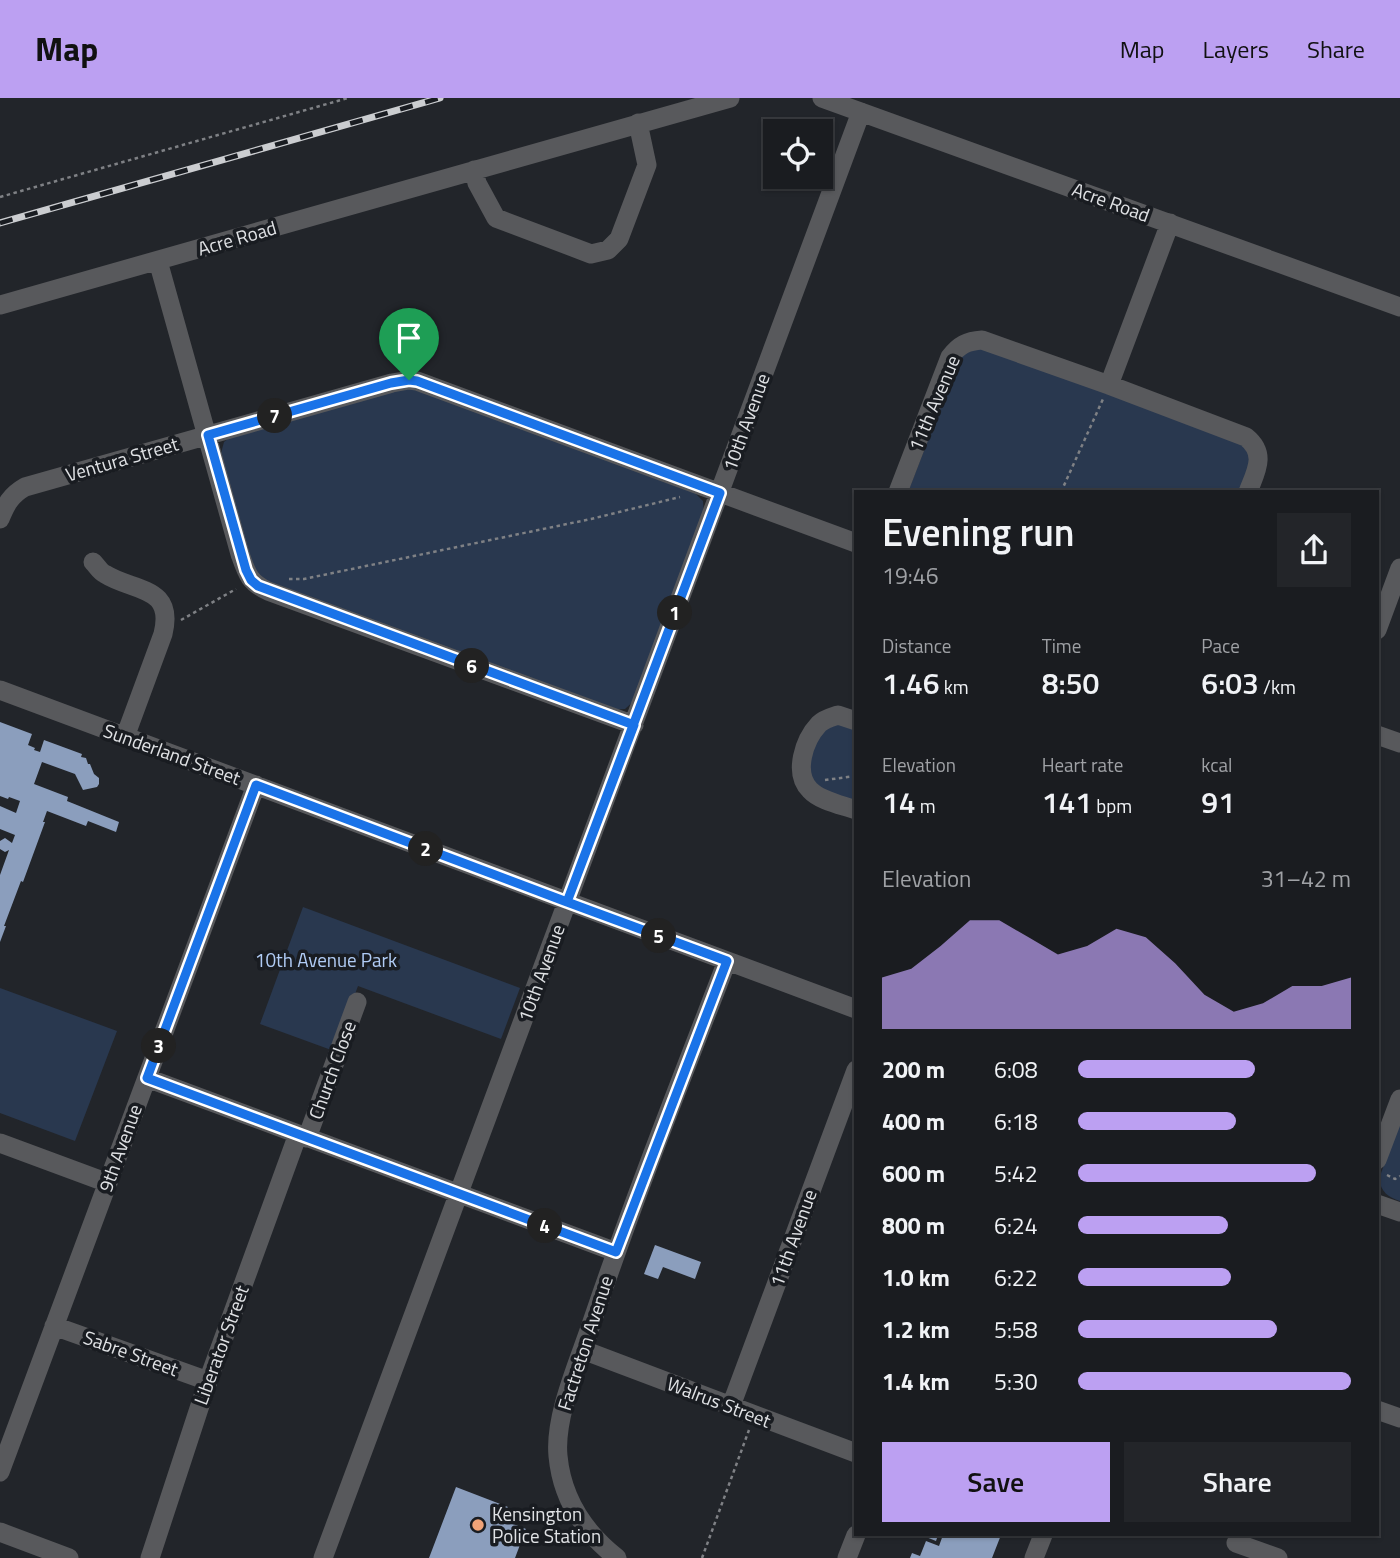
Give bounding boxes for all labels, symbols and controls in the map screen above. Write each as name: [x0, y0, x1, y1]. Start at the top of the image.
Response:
text: Map: [35, 24, 98, 74]
text: Map: [1120, 31, 1165, 67]
text: Layers: [1203, 31, 1269, 67]
text: Share: [1307, 31, 1365, 67]
map controls: [763, 119, 833, 189]
button: locate: [763, 119, 833, 189]
street label: Acre Road: [1068, 174, 1154, 229]
street label: Acre Road: [194, 212, 280, 263]
pin: [379, 308, 439, 380]
icon: arrive: [390, 319, 428, 357]
street label: 11th Avenue: [900, 350, 967, 455]
street label: 10th Avenue: [715, 369, 777, 475]
pin: 7: [258, 398, 292, 434]
text: 7: [269, 401, 280, 430]
street label: Ventura Street: [62, 428, 182, 488]
text: Evening run: [882, 503, 1075, 561]
button: share: [1277, 513, 1351, 587]
text: 19:46: [882, 558, 939, 593]
pin: 1: [658, 596, 692, 630]
text: 1: [669, 598, 680, 627]
text: Distance: [882, 631, 951, 660]
text: Time: [1042, 631, 1081, 660]
text: Pace: [1201, 631, 1240, 660]
pin: 6: [454, 648, 490, 684]
text: 6: [466, 651, 477, 680]
text: 1.46: [882, 660, 940, 706]
text: 8:50: [1042, 660, 1099, 706]
text: 6:03: [1201, 660, 1259, 706]
text: km: [940, 672, 969, 701]
text: /km: [1259, 672, 1296, 701]
street label: Sunderland Street: [99, 715, 245, 792]
text: Elevation: [882, 750, 956, 779]
text: Heart rate: [1042, 750, 1123, 779]
text: kcal: [1201, 750, 1232, 779]
text: 14: [882, 779, 916, 825]
text: 141: [1042, 779, 1092, 825]
text: 91: [1201, 779, 1235, 825]
text: m: [916, 791, 936, 820]
text: bpm: [1092, 791, 1132, 820]
pin: 2: [408, 832, 444, 866]
text: 2: [420, 834, 431, 863]
text: Elevation: [882, 861, 971, 896]
text: 31–42 m: [1261, 861, 1351, 896]
pin: 5: [642, 918, 676, 954]
street label: 10th Avenue: [510, 920, 572, 1026]
text: 5: [653, 921, 664, 950]
park label: 10th Avenue Park: [255, 945, 397, 974]
street label: Church Close: [300, 1017, 363, 1123]
pin: 3: [142, 1028, 176, 1063]
text: 3: [153, 1031, 164, 1060]
text: 200 m: [882, 1052, 945, 1087]
text: 6:08: [994, 1052, 1038, 1087]
street label: 9th Avenue: [90, 1100, 149, 1196]
text: 400 m: [882, 1104, 945, 1139]
text: 6:18: [994, 1104, 1038, 1139]
text: 600 m: [882, 1156, 945, 1191]
text: 5:42: [994, 1156, 1038, 1191]
street label: 11th Avenue: [762, 1185, 824, 1291]
pin: 4: [528, 1208, 562, 1244]
text: 800 m: [882, 1208, 945, 1243]
text: 6:24: [994, 1208, 1038, 1243]
text: 4: [539, 1211, 550, 1240]
text: 1.0 km: [882, 1260, 950, 1295]
text: 6:22: [994, 1260, 1038, 1295]
street label: Factreton Avenue: [549, 1272, 620, 1414]
street label: Liberator Street: [185, 1281, 256, 1409]
text: 1.2 km: [882, 1312, 950, 1347]
text: 5:58: [994, 1312, 1038, 1347]
street label: Sabre Street: [80, 1322, 183, 1383]
text: 1.4 km: [882, 1364, 950, 1399]
text: 5:30: [994, 1364, 1038, 1399]
street label: Walrus Street: [663, 1368, 776, 1435]
button: Save: [882, 1442, 1110, 1522]
button: Share: [1124, 1442, 1351, 1522]
place label: Kensington Police Station: [492, 1499, 601, 1550]
marker: Kensington Police Station: [470, 1517, 486, 1533]

